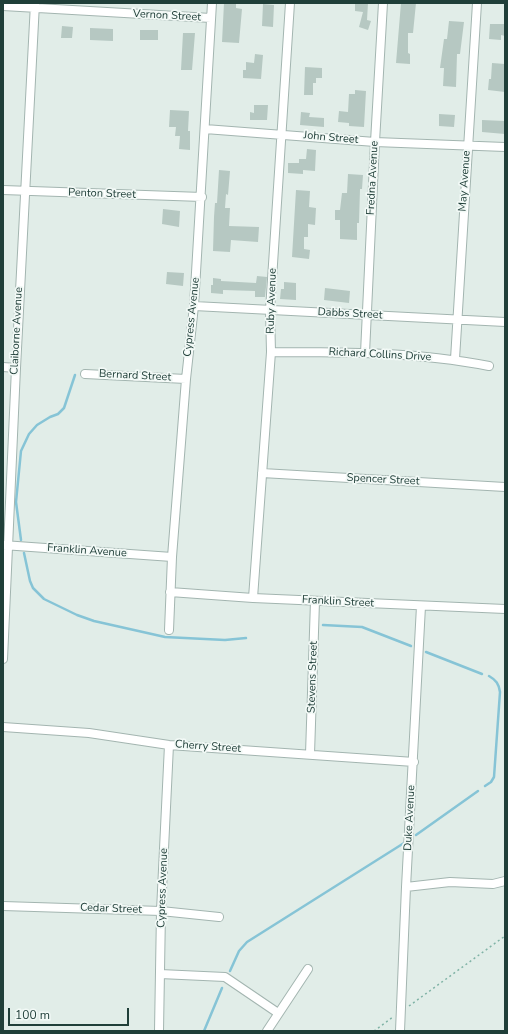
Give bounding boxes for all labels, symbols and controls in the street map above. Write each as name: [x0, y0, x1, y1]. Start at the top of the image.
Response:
street label: Vernon Street: [133, 8, 201, 24]
street label: John Street: [303, 129, 359, 147]
street label: Fredna Avenue: [364, 141, 382, 215]
street label: May Avenue: [456, 150, 474, 212]
street label: Penton Street: [68, 186, 136, 202]
street label: Ruby Avenue: [264, 268, 280, 334]
street label: Cypress Avenue: [181, 277, 203, 357]
street label: Claiborne Avenue: [8, 287, 26, 375]
street label: Dabbs Street: [317, 306, 383, 322]
street label: Richard Collins Drive: [328, 346, 432, 364]
street label: Bernard Street: [98, 368, 172, 384]
street label: Spencer Street: [346, 472, 420, 488]
street label: Franklin Avenue: [47, 542, 127, 560]
street label: Franklin Street: [302, 594, 374, 610]
street label: Stevens Street: [305, 641, 321, 713]
street label: Cherry Street: [175, 738, 241, 756]
street label: Duke Avenue: [402, 785, 418, 851]
street label: Cypress Avenue: [155, 848, 171, 928]
street label: Cedar Street: [80, 901, 142, 917]
scale bar: [10, 1000, 131, 1026]
text: 100 m: [15, 1007, 50, 1023]

